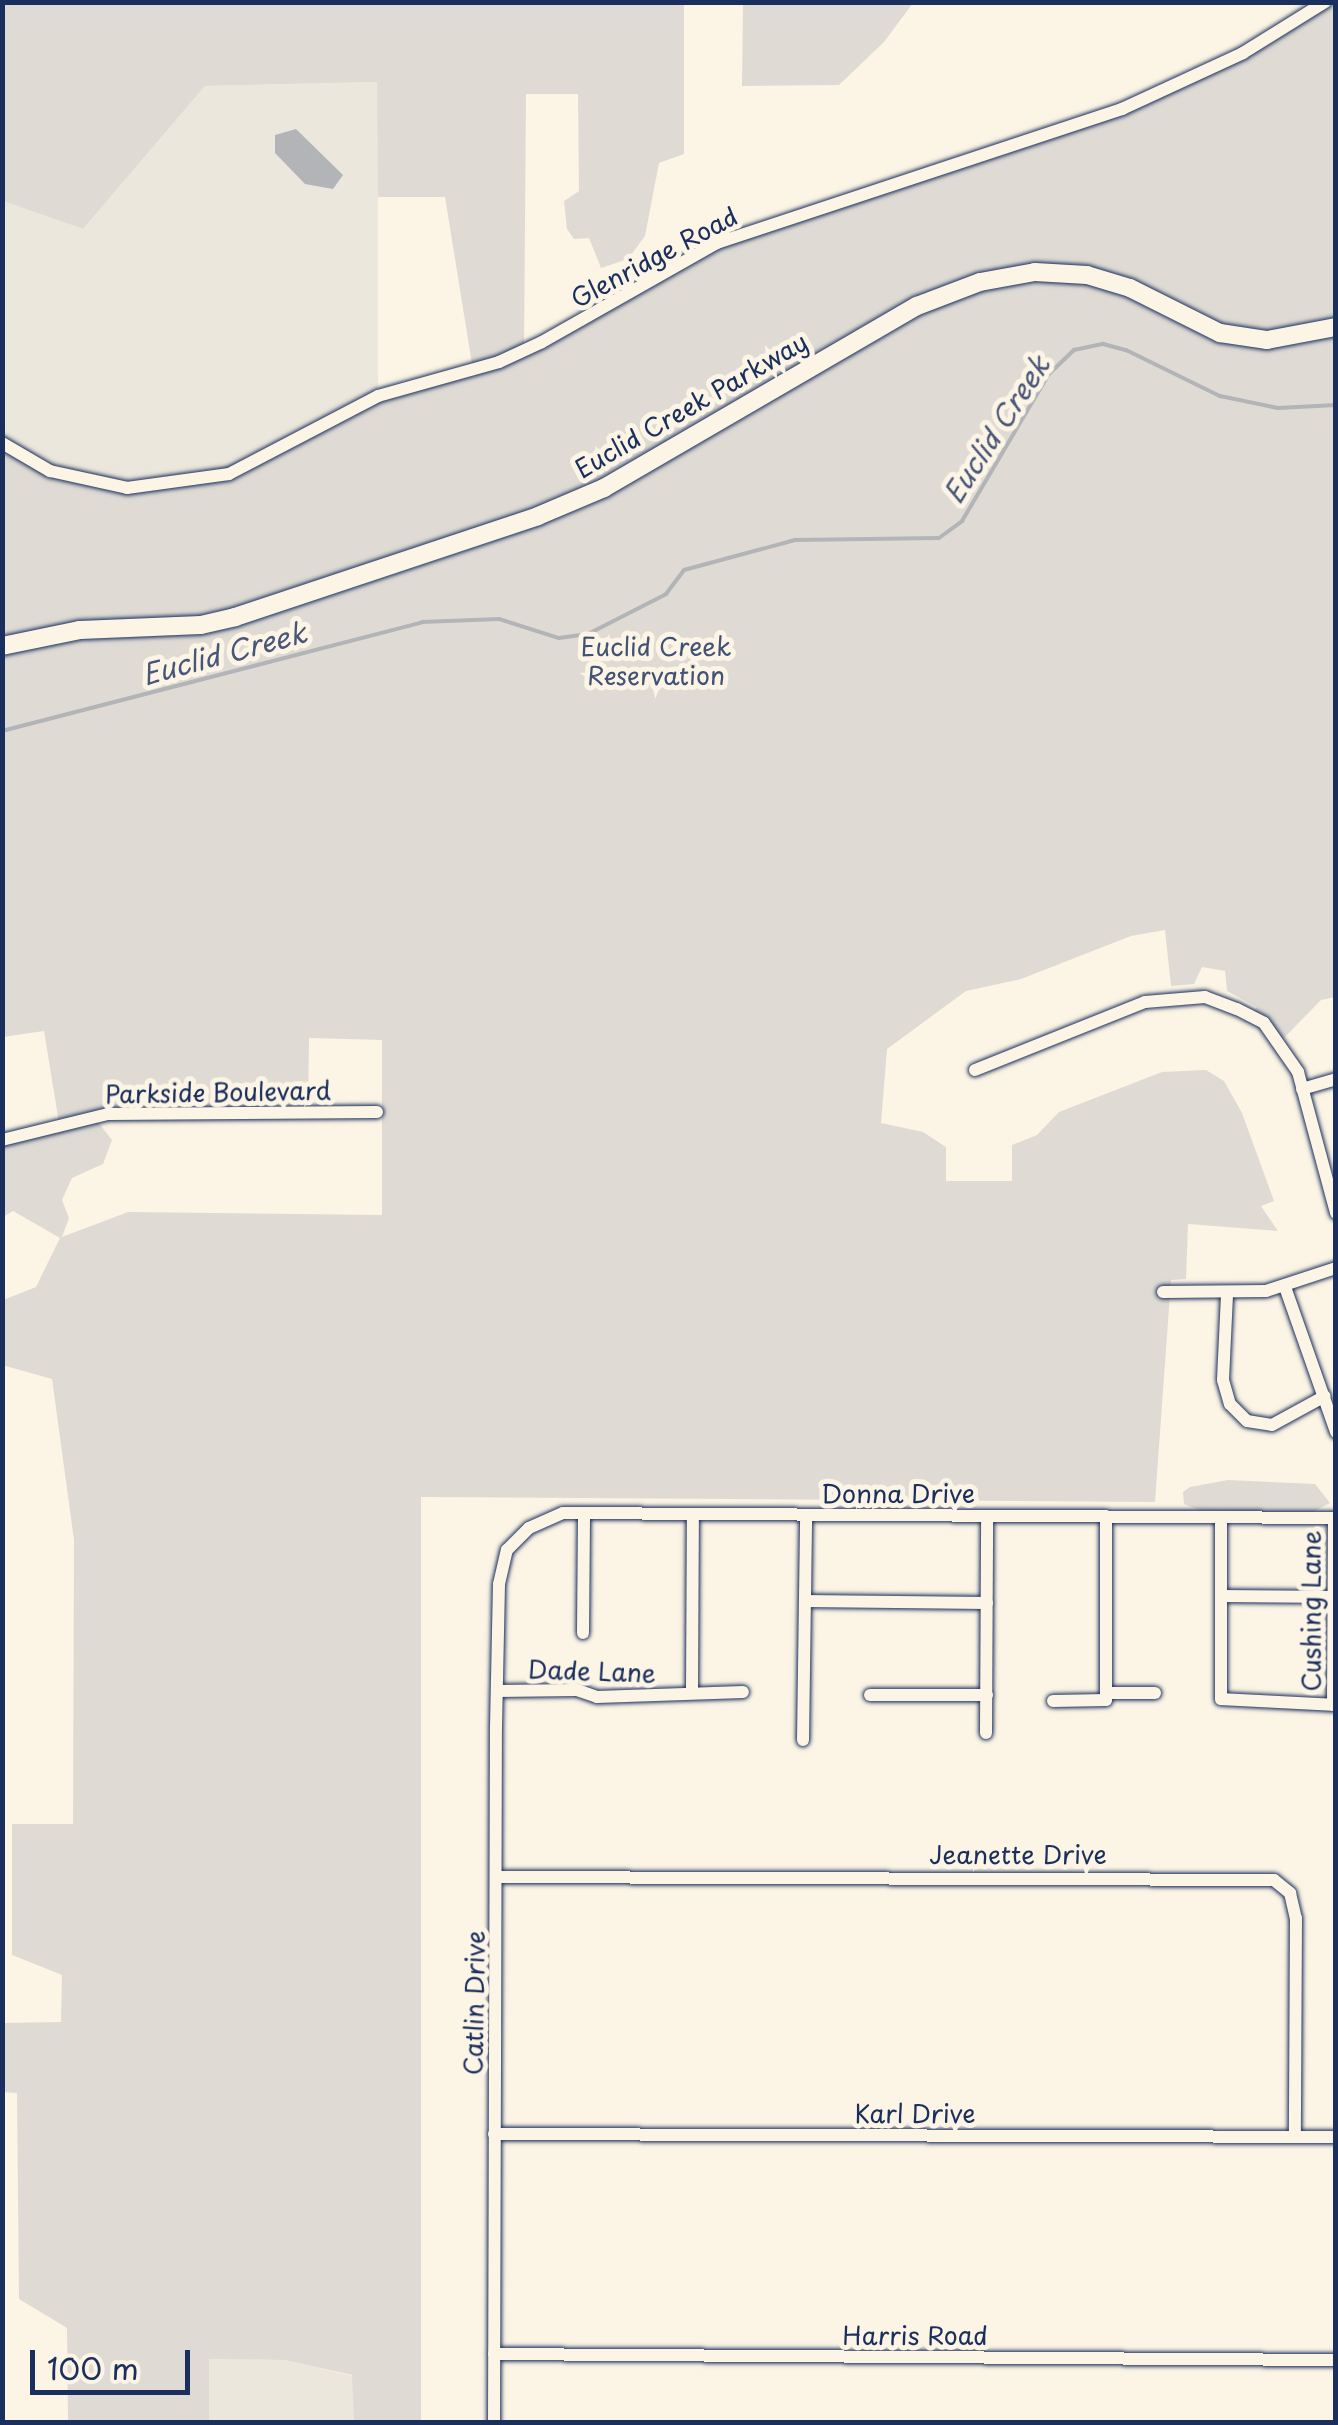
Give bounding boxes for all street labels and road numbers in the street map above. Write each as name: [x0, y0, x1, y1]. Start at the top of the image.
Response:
street label: Glenridge Road: [566, 201, 742, 313]
street label: Euclid Creek Parkway: [568, 325, 814, 485]
street label: Parkside Boulevard: [104, 1075, 332, 1109]
street label: Donna Drive: [822, 1478, 974, 1508]
street label: Cushing Lane: [1296, 1531, 1326, 1691]
street label: Dade Lane: [527, 1654, 657, 1688]
street label: Jeanette Drive: [929, 1839, 1107, 1869]
street label: Catlin Drive: [458, 1930, 490, 2076]
street label: Karl Drive: [854, 2098, 976, 2128]
street label: Harris Road: [842, 2320, 988, 2350]

